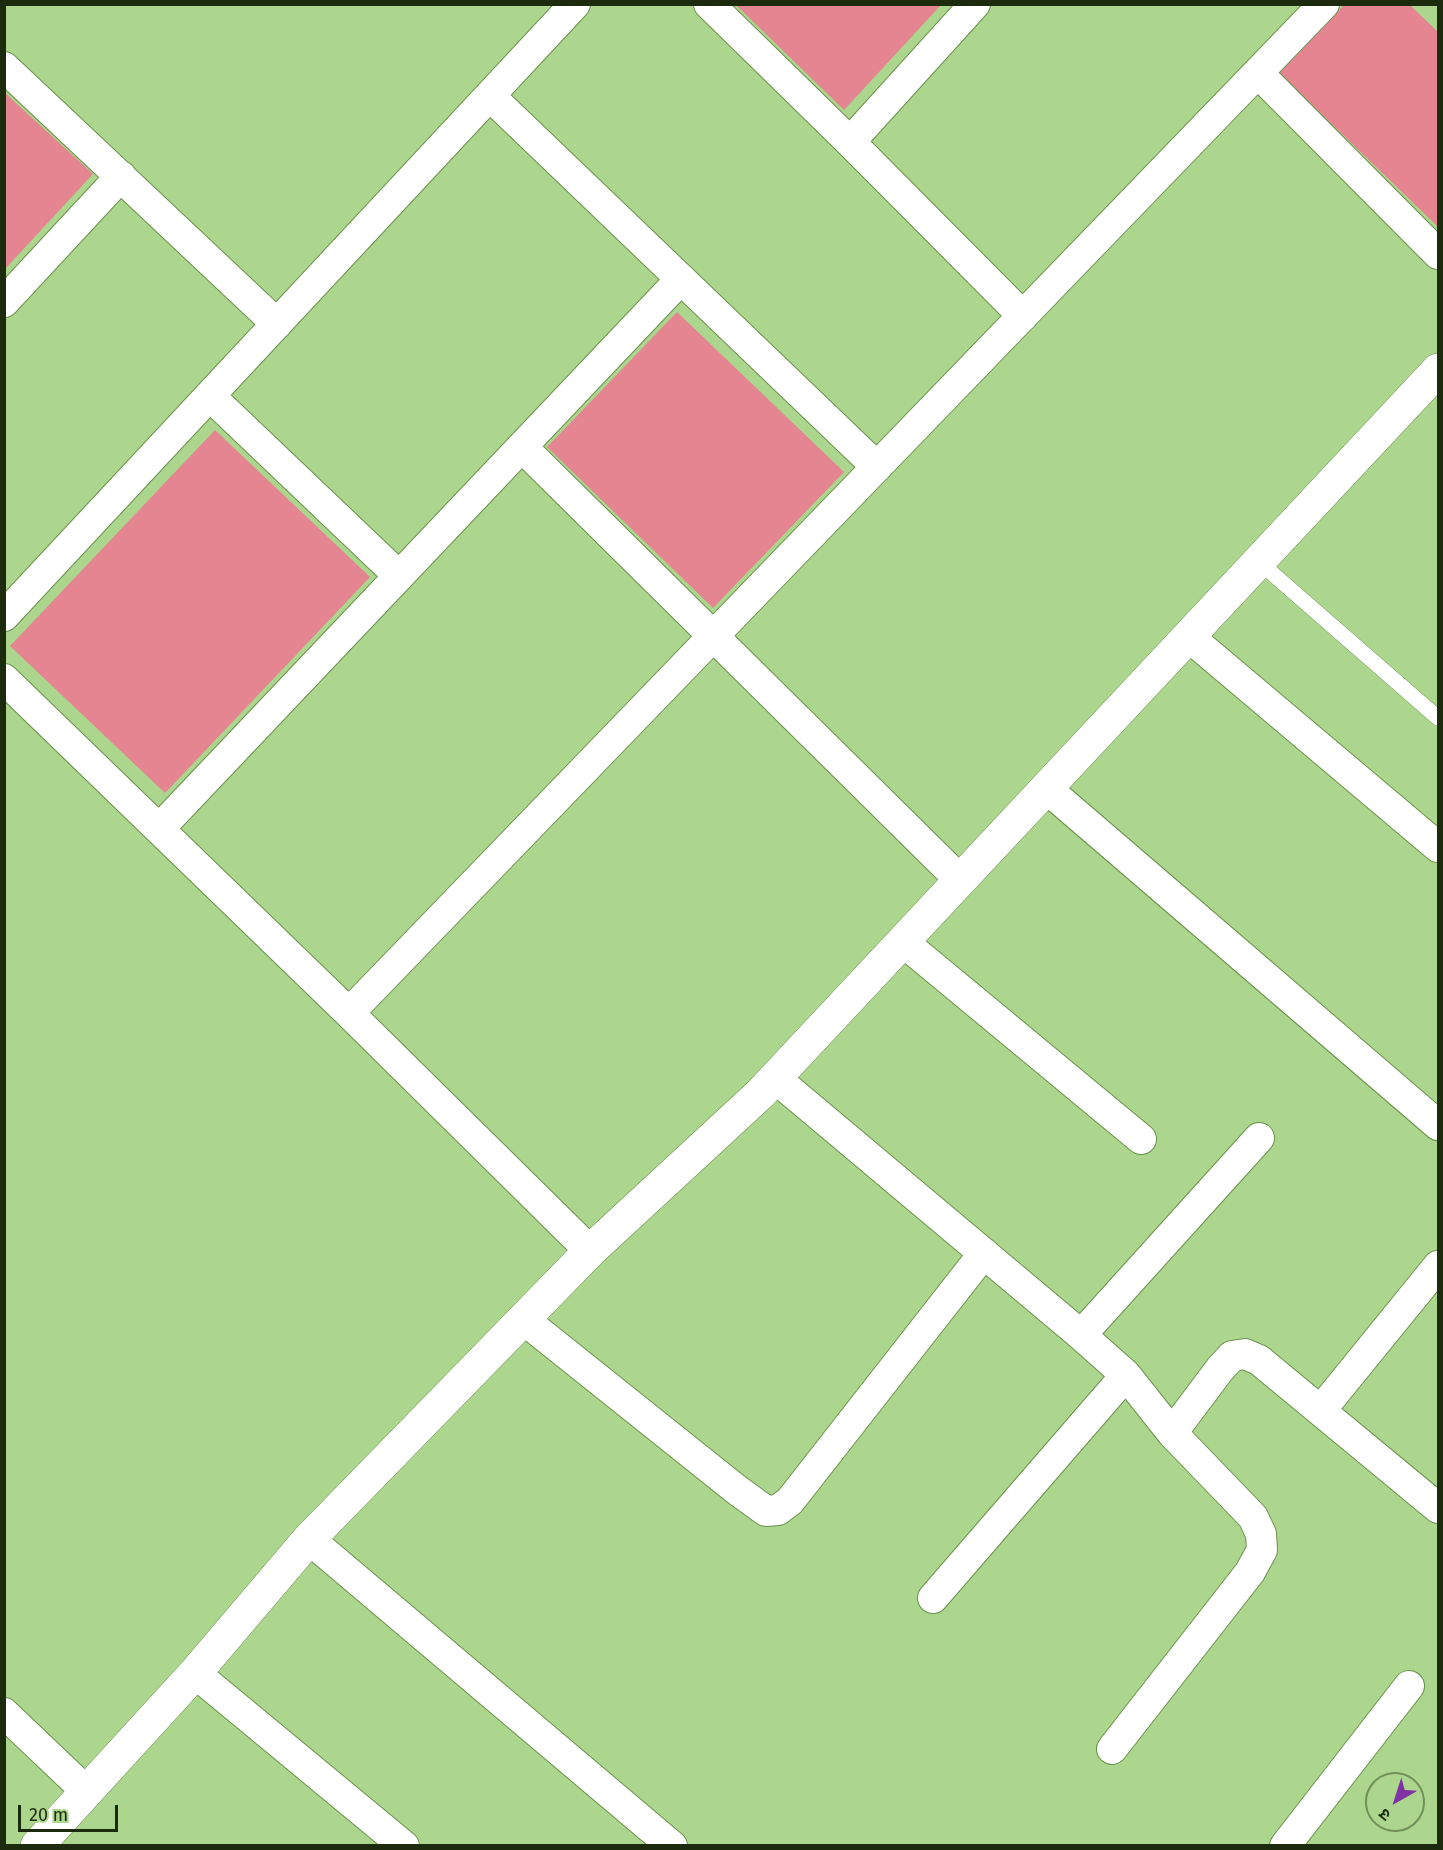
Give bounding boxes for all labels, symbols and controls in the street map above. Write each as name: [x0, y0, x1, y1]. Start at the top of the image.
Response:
north arrow: [1365, 1772, 1425, 1832]
scale bar: [21, 1793, 122, 1831]
text: 20 m: [29, 1804, 68, 1826]
text: उ: [1375, 1804, 1394, 1825]

